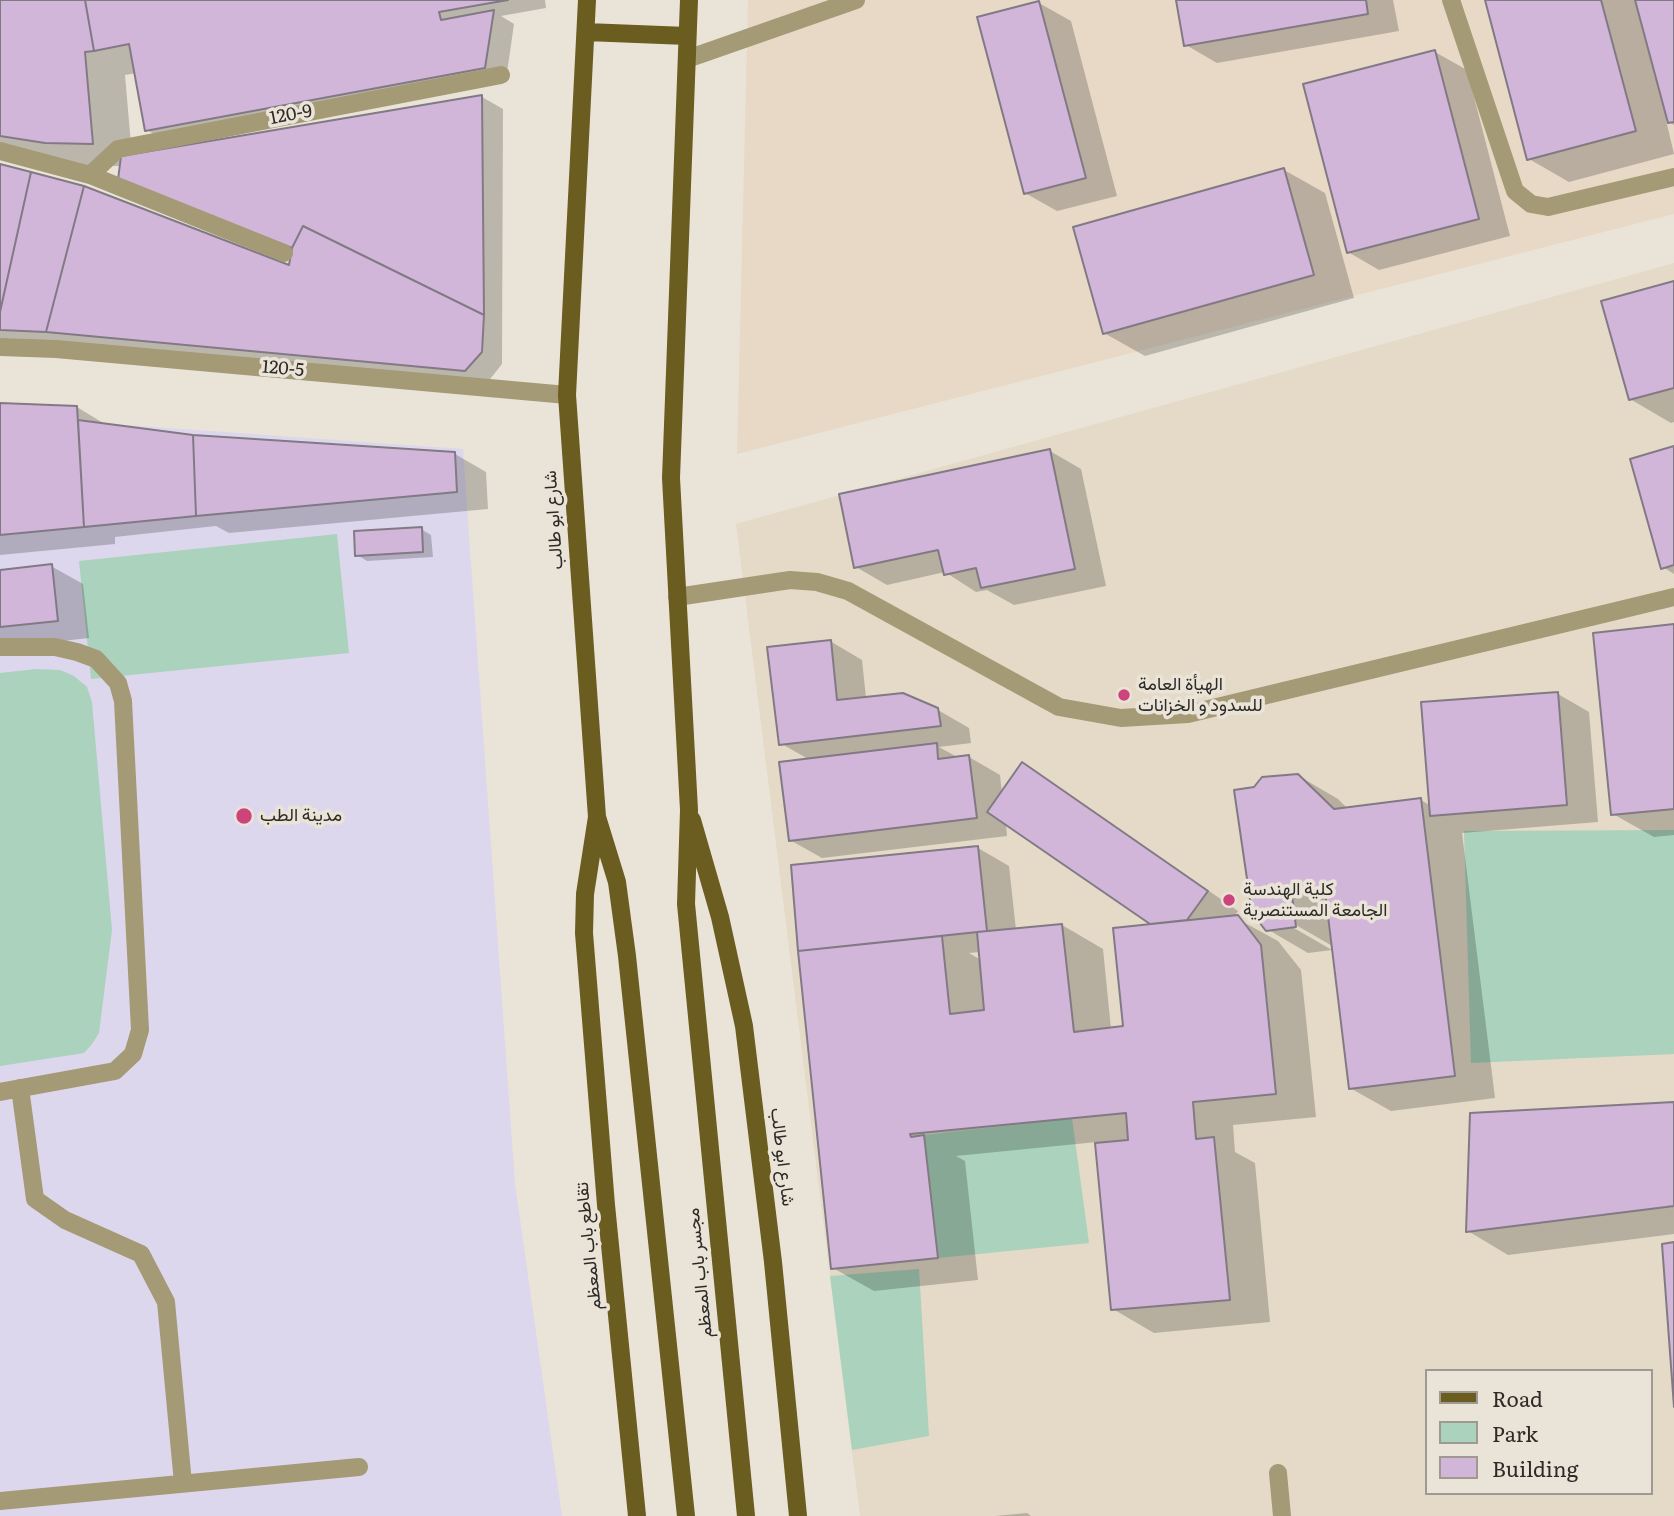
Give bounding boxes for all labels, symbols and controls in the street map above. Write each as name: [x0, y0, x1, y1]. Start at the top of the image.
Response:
street label: 120-9: [268, 100, 314, 130]
street label: 120-5: [261, 356, 305, 382]
street label: شارع ابو طالب: [540, 470, 568, 570]
place label: الهيأة العامة للسدود و الخزانات: [1138, 674, 1263, 716]
marker: الهيأة العامة للسدود و الخزانات: [1116, 687, 1132, 703]
place label: مدينة الطب: [260, 805, 342, 827]
marker: مدينة الطب: [234, 806, 254, 826]
place label: كلية الهندسة الجامعة المستنصرية: [1243, 879, 1387, 922]
marker: كلية الهندسة الجامعة المستنصرية: [1221, 892, 1237, 908]
street label: شارع ابو طالب: [765, 1106, 799, 1208]
street label: تقاطع باب المعظم: [572, 1181, 606, 1311]
street label: مجسر باب المعظم: [682, 1207, 718, 1339]
legend: [1426, 1369, 1653, 1495]
text: Road: [1492, 1382, 1543, 1413]
text: Park: [1492, 1417, 1538, 1448]
text: Building: [1492, 1452, 1578, 1483]

